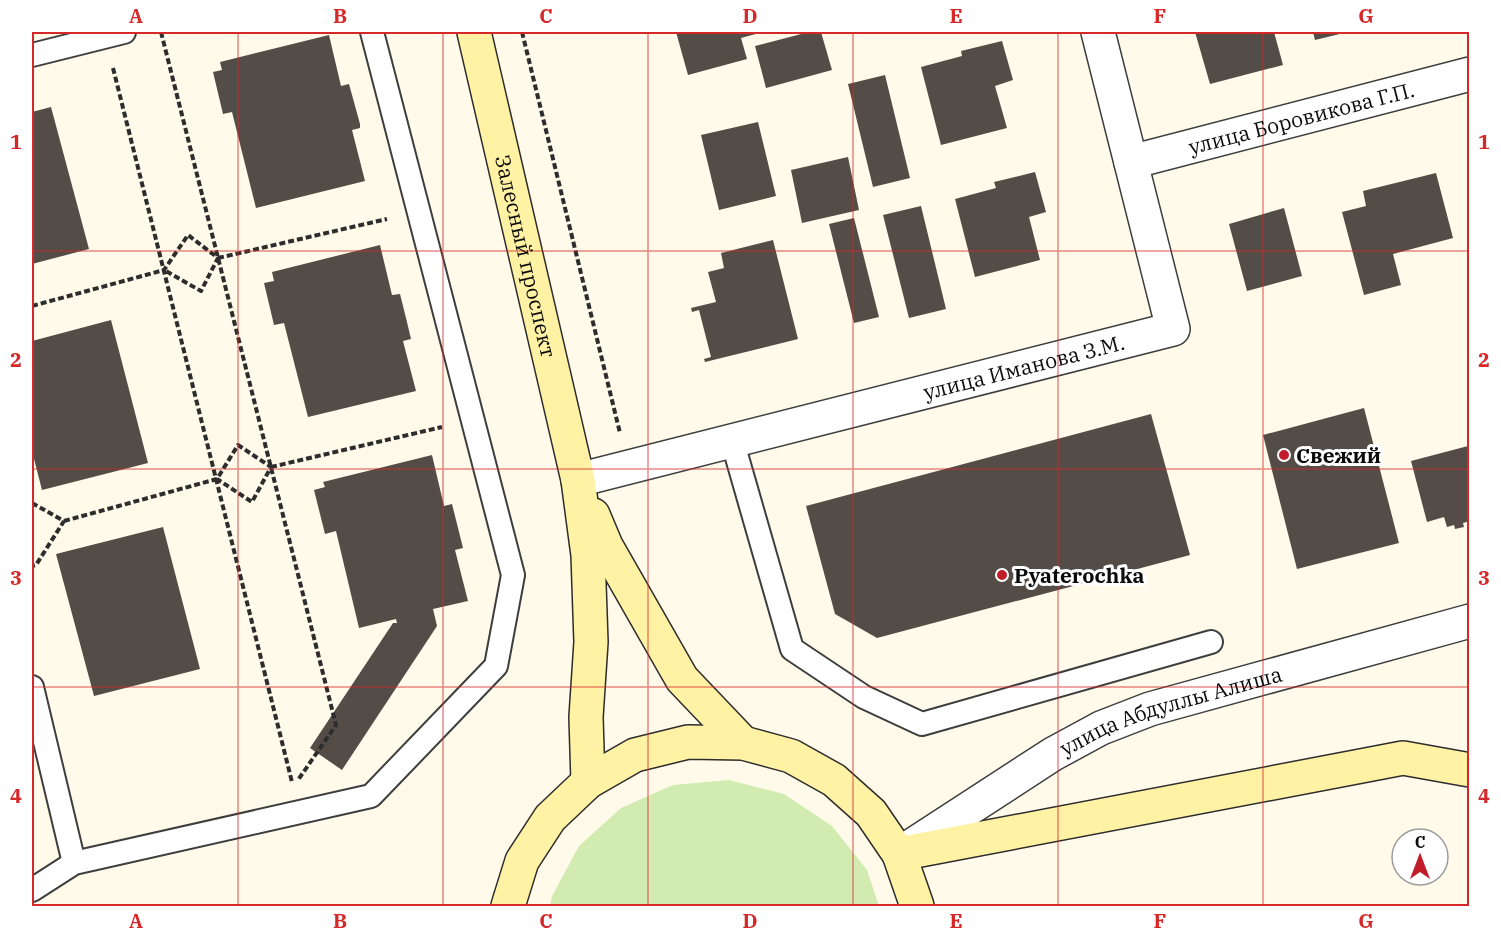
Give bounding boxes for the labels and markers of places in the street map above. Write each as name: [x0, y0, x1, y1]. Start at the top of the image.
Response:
place label: Свежий: [1296, 441, 1381, 469]
marker: Свежий: [1277, 448, 1291, 462]
place label: Pyaterochka: [1014, 561, 1145, 589]
marker: Pyaterochka: [995, 568, 1009, 582]

